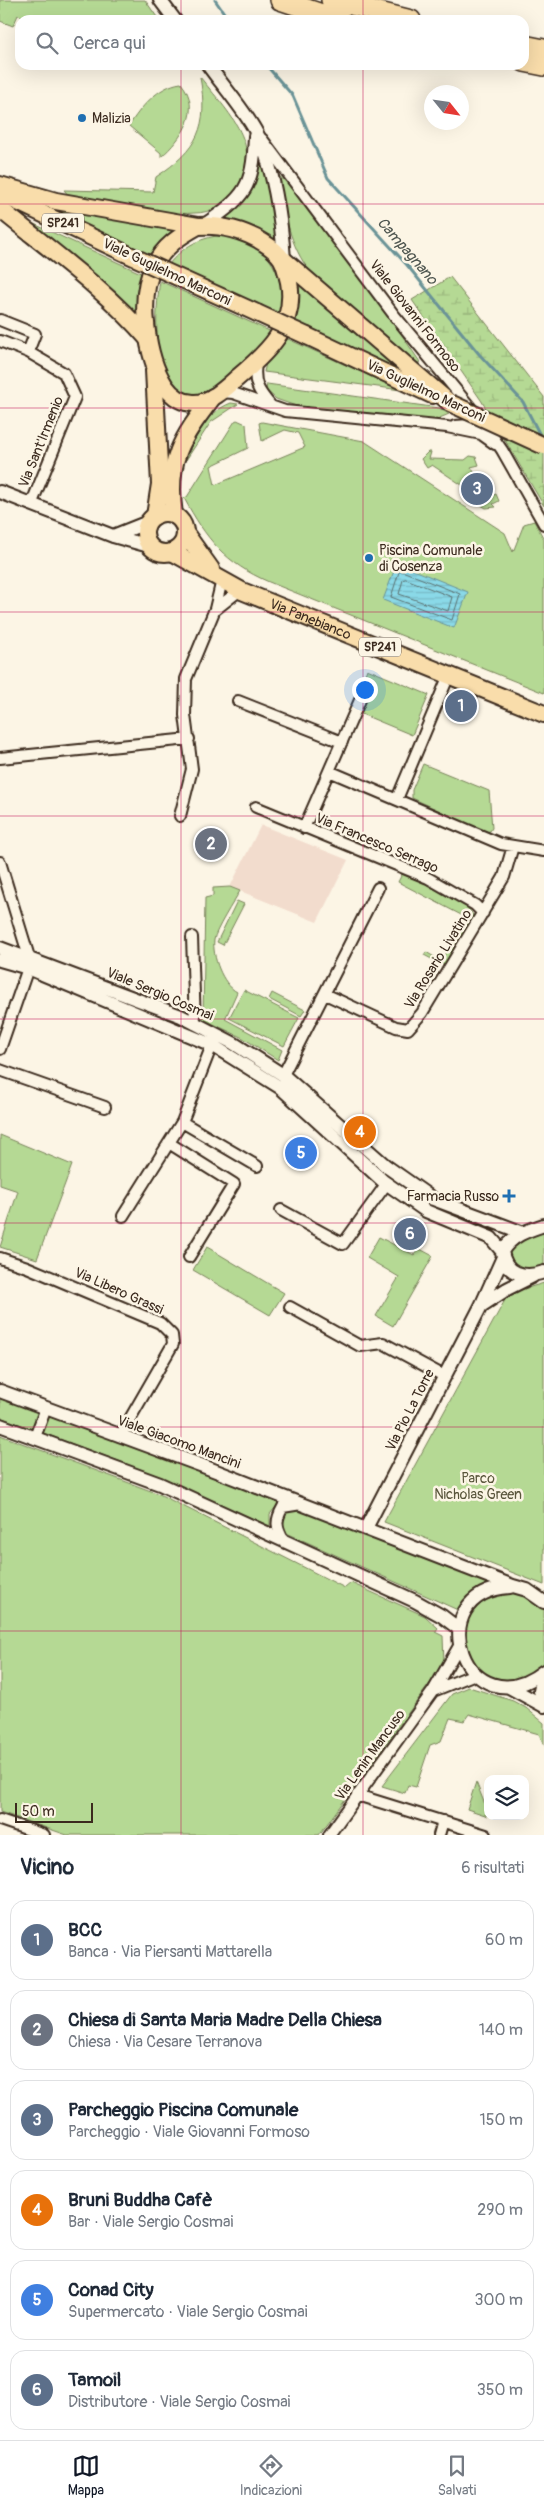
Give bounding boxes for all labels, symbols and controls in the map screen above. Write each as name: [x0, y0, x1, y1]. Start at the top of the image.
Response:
search box: [15, 15, 529, 70]
icon: search: [33, 29, 61, 57]
text: Cerca qui: [73, 31, 145, 55]
north arrow: [424, 85, 469, 130]
place label: Malizia: [92, 110, 131, 127]
marker: Malizia: [76, 112, 88, 124]
water label: Campagnano: [373, 213, 442, 289]
road number: SP241: [42, 214, 84, 232]
street label: Viale Guglielmo Marconi: [100, 235, 234, 309]
street label: Viale Giovanni Formoso: [366, 257, 464, 376]
street label: Via Guglielmo Marconi: [364, 356, 489, 426]
street label: Via Sant'Irmenio: [15, 393, 67, 490]
pin: 3: [461, 470, 493, 508]
place label: Piscina Comunale di Cosenza: [379, 542, 482, 575]
marker: Piscina Comunale di Cosenza: [363, 552, 375, 564]
street label: Via Panebianco: [267, 595, 354, 643]
road number: SP241: [359, 638, 401, 656]
your location: [352, 677, 378, 703]
pin: 1: [445, 687, 477, 725]
street label: Via Francesco Serrago: [313, 809, 441, 877]
pin: 2: [195, 825, 227, 863]
street label: Via Rosario Livatino: [401, 906, 476, 1012]
street label: Viale Sergio Cosmai: [104, 964, 217, 1024]
pin: 4: [344, 1113, 376, 1151]
pin: 5: [285, 1134, 317, 1172]
place label: Farmacia Russo: [407, 1188, 499, 1205]
marker: Farmacia Russo: [503, 1190, 515, 1202]
pin: 6: [394, 1215, 426, 1253]
street label: Via Libero Grassi: [72, 1264, 167, 1318]
street label: Via Pio La Torre: [382, 1366, 438, 1454]
street label: Viale Giacomo Mancini: [115, 1412, 244, 1472]
park label: Parco Nicholas Green: [434, 1470, 522, 1503]
street label: Via Lenin Mancuso: [331, 1706, 409, 1804]
map controls: [484, 1775, 529, 1820]
button: layers: [484, 1775, 529, 1820]
scale bar: [15, 1800, 92, 1823]
text: 50 m: [22, 1803, 55, 1820]
text: Vicino: [20, 1854, 74, 1881]
text: 6 risultati: [461, 1858, 524, 1878]
text: BCC: [68, 1918, 102, 1942]
text: 1: [34, 1930, 40, 1950]
text: 60 m: [485, 1930, 523, 1950]
text: Banca · Via Piersanti Mattarella: [68, 1942, 272, 1962]
text: Chiesa di Santa Maria Madre Della Chiesa: [68, 2008, 382, 2032]
text: 2: [33, 2020, 41, 2040]
text: 140 m: [479, 2020, 523, 2040]
text: Chiesa · Via Cesare Terranova: [68, 2032, 262, 2052]
text: Parcheggio Piscina Comunale: [68, 2098, 298, 2122]
text: 3: [33, 2110, 41, 2130]
text: 150 m: [479, 2110, 523, 2130]
text: Parcheggio · Viale Giovanni Formoso: [68, 2122, 310, 2142]
text: Bruni Buddha Cafè: [68, 2188, 213, 2212]
text: 4: [32, 2200, 42, 2220]
text: 290 m: [477, 2200, 523, 2220]
text: Bar · Viale Sergio Cosmai: [68, 2212, 233, 2232]
text: Conad City: [68, 2278, 154, 2302]
text: 5: [33, 2290, 41, 2310]
text: 300 m: [475, 2290, 523, 2310]
text: Supermercato · Viale Sergio Cosmai: [68, 2302, 308, 2322]
text: Tamoil: [68, 2368, 121, 2392]
text: 6: [32, 2380, 42, 2400]
text: 350 m: [477, 2380, 523, 2400]
text: Distributore · Viale Sergio Cosmai: [68, 2392, 290, 2412]
tab: Mappa: [68, 2452, 104, 2499]
tab: Indicazioni: [240, 2452, 302, 2499]
tab: Salvati: [438, 2452, 476, 2499]

